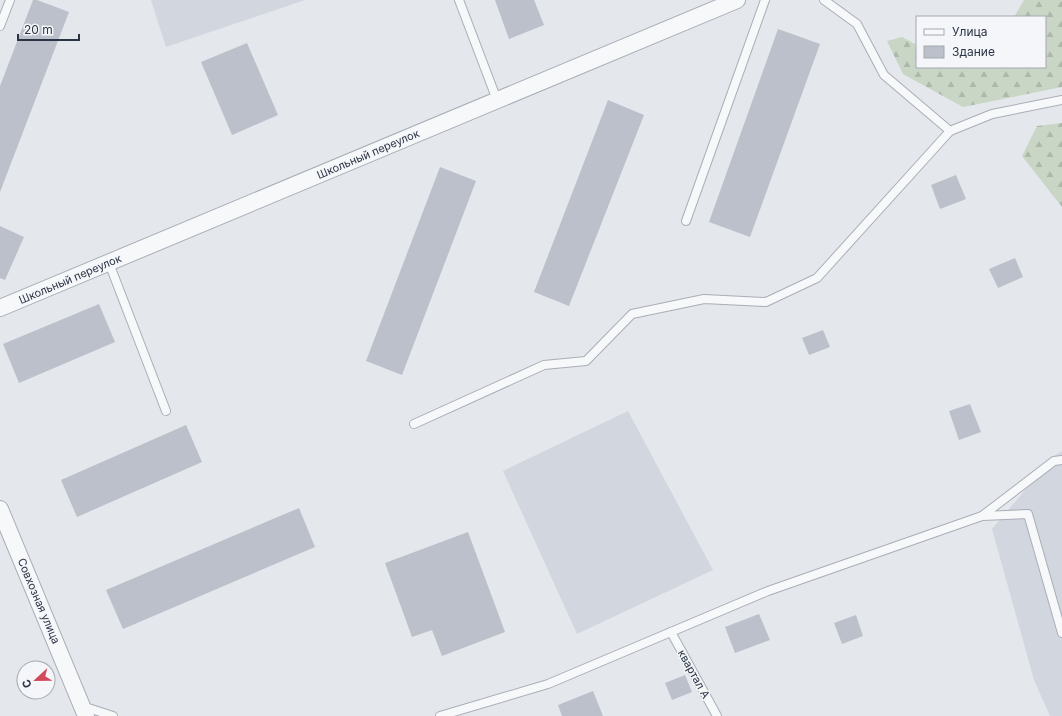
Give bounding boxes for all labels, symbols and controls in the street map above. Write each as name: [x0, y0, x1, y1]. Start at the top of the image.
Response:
scale bar: [18, 16, 79, 42]
legend: [916, 16, 1046, 68]
text: 20 m: [24, 22, 53, 37]
text: Улица: [952, 24, 987, 39]
text: Здание: [952, 44, 995, 59]
street label: Школьный переулок: [315, 126, 421, 182]
street label: Школьный переулок: [17, 251, 123, 307]
street label: Совхозная улица: [15, 556, 63, 646]
street label: квартал А: [675, 647, 713, 701]
north arrow: [16, 660, 56, 700]
text: С: [19, 677, 35, 690]

